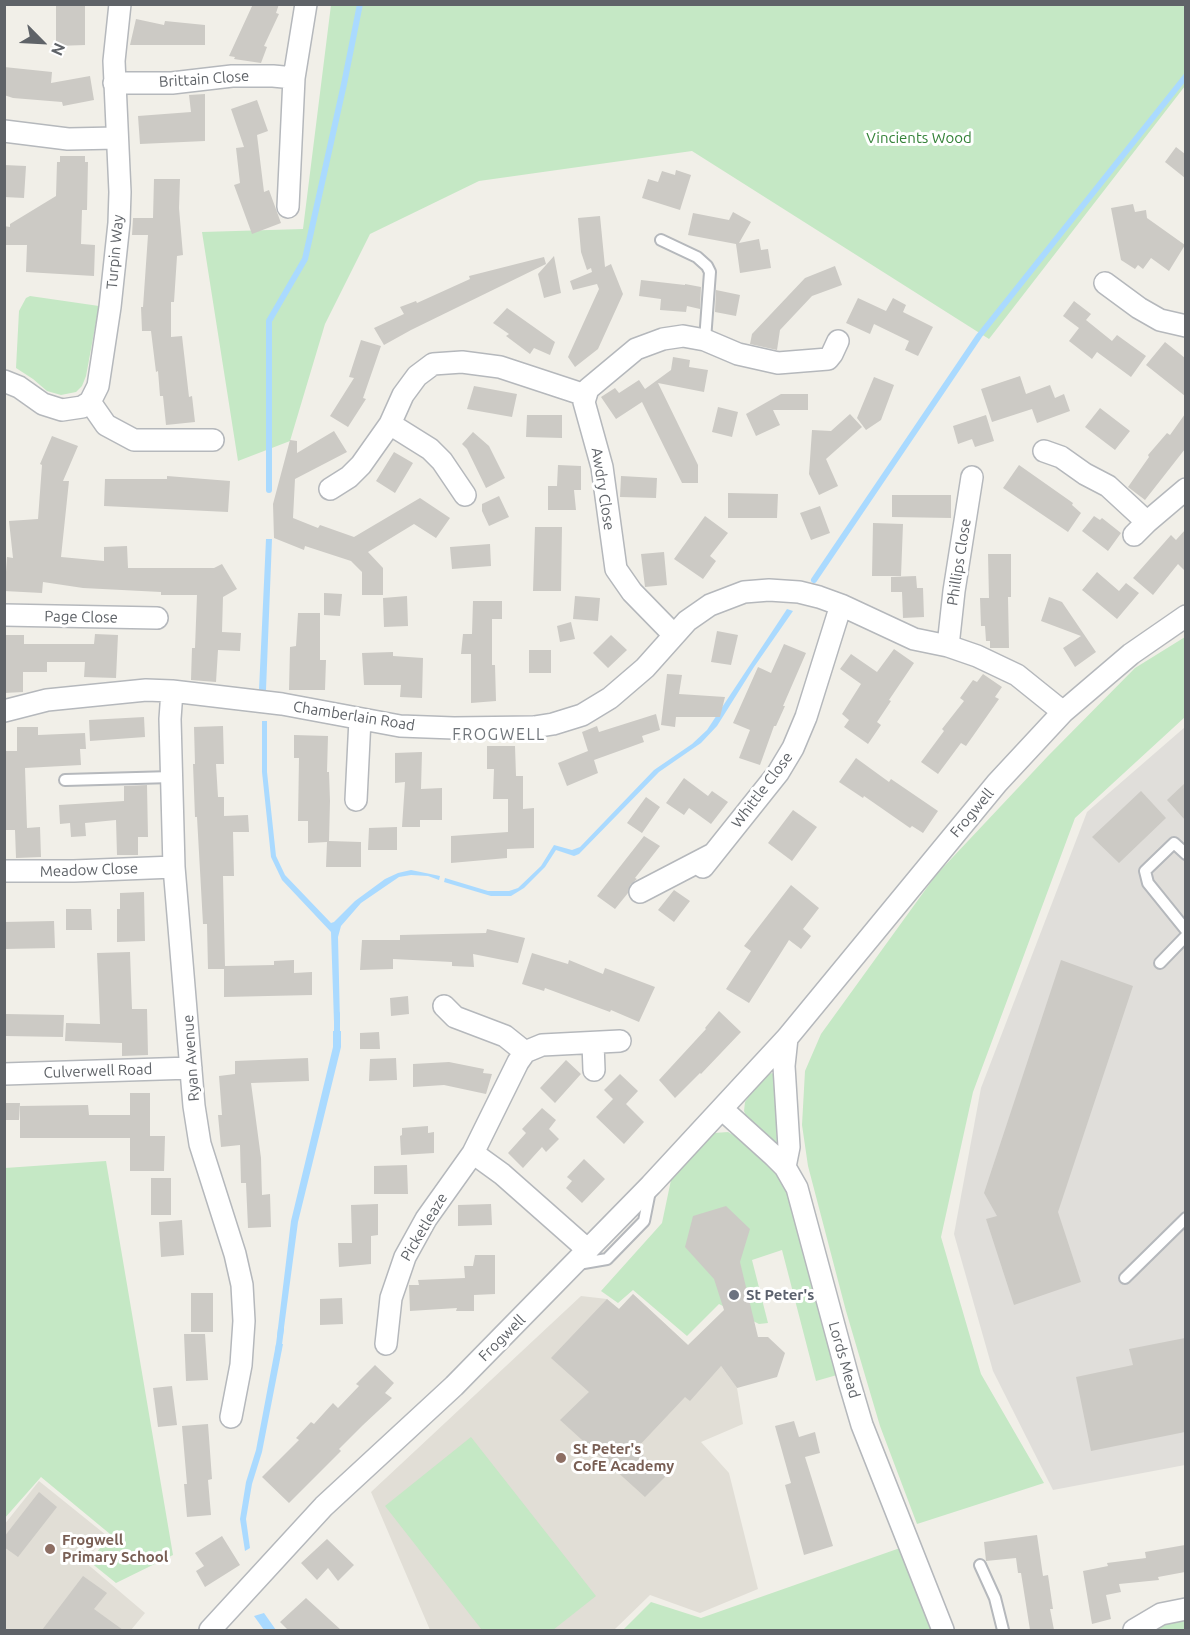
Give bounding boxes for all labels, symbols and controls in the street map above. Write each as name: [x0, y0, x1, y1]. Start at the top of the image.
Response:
north arrow: [12, 12, 72, 72]
text: N: [48, 40, 69, 58]
street label: Brittain Close: [158, 67, 250, 91]
park label: Vincients Wood: [866, 129, 972, 147]
street label: Turpin Way: [103, 214, 127, 290]
street label: Awdry Close: [588, 446, 618, 532]
street label: Phillips Close: [943, 517, 975, 607]
street label: Page Close: [44, 607, 118, 627]
street label: Chamberlain Road: [292, 697, 416, 735]
district label: FROGWELL: [452, 725, 546, 745]
street label: Whittle Close: [728, 749, 796, 831]
street label: Frogwell: [946, 785, 998, 841]
street label: Meadow Close: [40, 859, 138, 881]
street label: Ryan Avenue: [179, 1014, 203, 1102]
street label: Culverwell Road: [43, 1060, 153, 1082]
street label: Picketleaze: [397, 1190, 451, 1264]
place label: St Peter's: [746, 1286, 814, 1304]
marker: St Peter's: [727, 1288, 741, 1302]
street label: Frogwell: [475, 1311, 529, 1365]
street label: Lords Mead: [825, 1320, 863, 1400]
place label: St Peter's CofE Academy: [573, 1440, 674, 1475]
marker: St Peter's CofE Academy: [554, 1451, 568, 1465]
place label: Frogwell Primary School: [62, 1531, 168, 1566]
marker: Frogwell Primary School: [43, 1542, 57, 1556]

